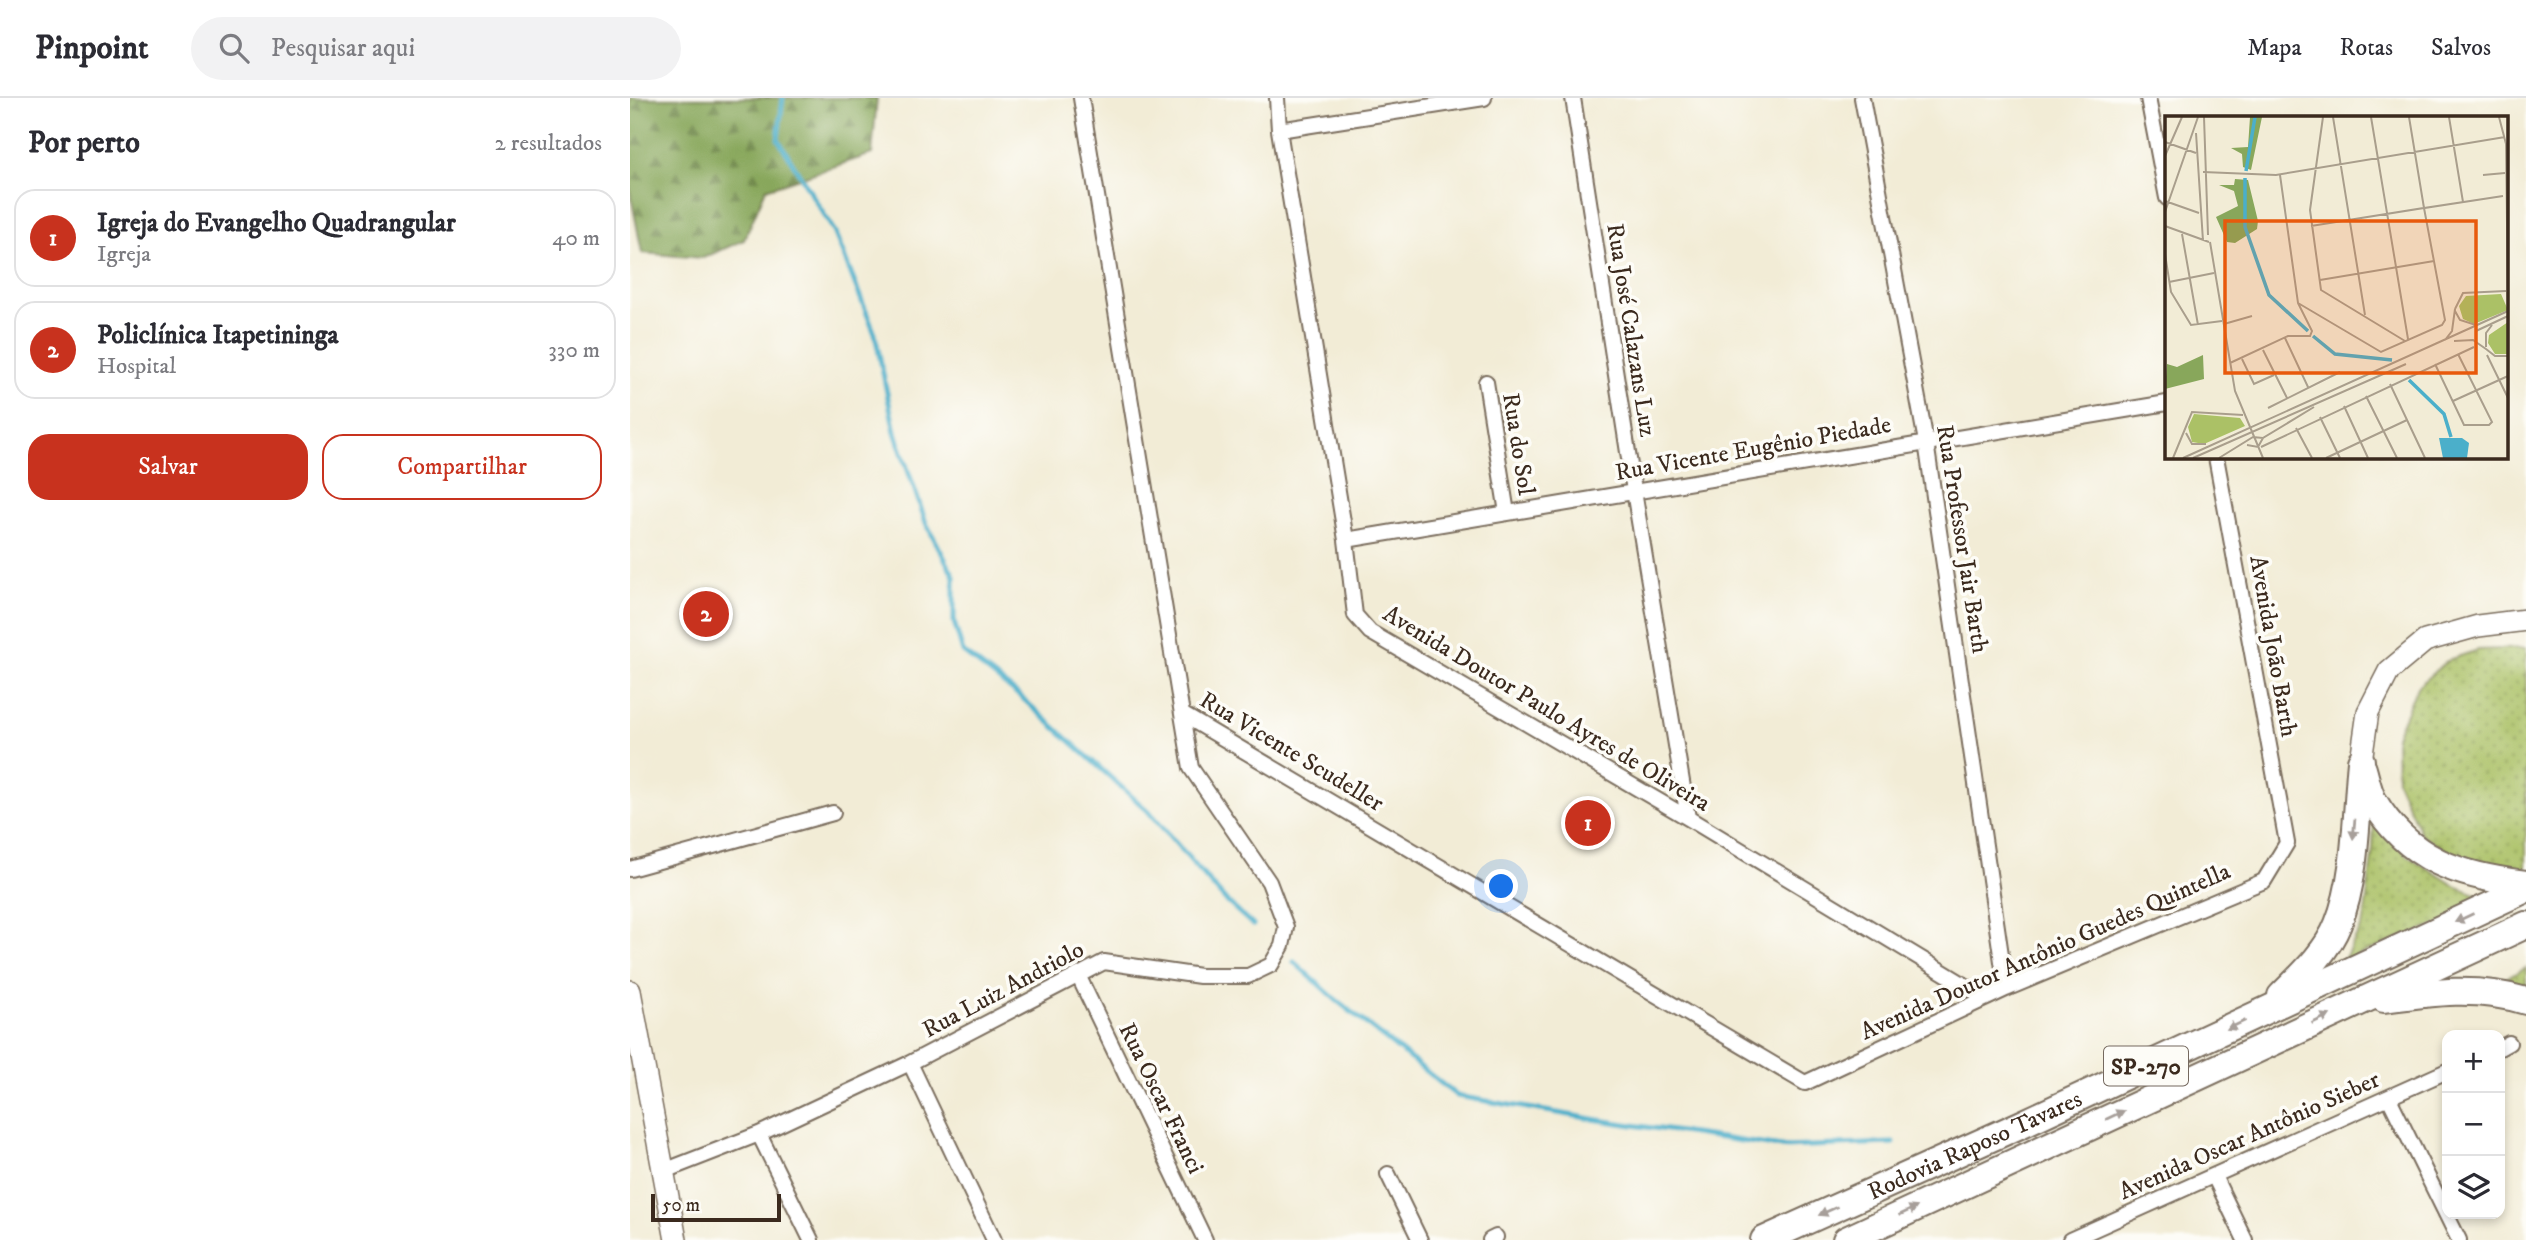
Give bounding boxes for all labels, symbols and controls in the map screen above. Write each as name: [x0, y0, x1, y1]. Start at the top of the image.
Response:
search box: [191, 17, 681, 80]
text: Pinpoint: [35, 28, 149, 69]
icon: search: [215, 29, 253, 67]
text: Pesquisar aqui: [271, 32, 415, 65]
text: Mapa: [2247, 33, 2302, 63]
text: Rotas: [2340, 33, 2393, 63]
text: Salvos: [2431, 33, 2491, 63]
inset map: [2165, 116, 2508, 458]
text: Por perto: [28, 125, 140, 162]
text: 2 resultados: [495, 129, 602, 158]
text: Igreja do Evangelho Quadrangular: [97, 207, 456, 240]
street label: Rua José Calazans Luz: [1599, 221, 1663, 440]
text: 1: [49, 224, 57, 253]
text: 40 m: [552, 224, 600, 253]
text: Igreja: [97, 240, 151, 269]
text: Policlínica Itapetininga: [97, 319, 339, 352]
text: 2: [47, 336, 59, 365]
text: 330 m: [548, 336, 600, 365]
text: Hospital: [97, 352, 176, 381]
street label: Rua do Sol: [1495, 391, 1541, 498]
street label: Rua Vicente Eugênio Piedade: [1613, 410, 1893, 488]
street label: Rua Professor Jair Barth: [1929, 423, 1995, 656]
button: Salvar: [28, 434, 308, 500]
button: Compartilhar: [322, 434, 602, 500]
street label: Avenida João Barth: [2242, 553, 2304, 740]
pin: 2: [683, 588, 729, 640]
street label: Avenida Doutor Paulo Ayres de Oliveira: [1377, 599, 1716, 819]
street label: Rua Vicente Scudeller: [1194, 685, 1389, 819]
pin: 1: [1565, 797, 1611, 849]
one-way arrow: [2348, 819, 2359, 841]
street label: Avenida Doutor Antônio Guedes Quintella: [1856, 856, 2236, 1047]
your location: [1484, 869, 1518, 903]
one-way arrow: [2454, 912, 2474, 924]
street label: Rua Luiz Andriolo: [918, 935, 1089, 1045]
one-way arrow: [2311, 1014, 2331, 1025]
street label: Rua Oscar Franci: [1112, 1018, 1211, 1179]
one-way arrow: [2226, 1019, 2246, 1031]
map controls: [2442, 1030, 2505, 1219]
button: +: [2442, 1030, 2505, 1093]
road number: SP-270: [2104, 1046, 2188, 1085]
street label: Avenida Oscar Antônio Sieber: [2114, 1065, 2385, 1207]
street label: Rodovia Raposo Tavares: [1863, 1084, 2087, 1207]
button: −: [2442, 1093, 2505, 1156]
one-way arrow: [2104, 1109, 2125, 1120]
button: layers: [2442, 1156, 2505, 1219]
scale bar: [651, 1191, 780, 1223]
text: 50 m: [662, 1194, 700, 1217]
one-way arrow: [1818, 1205, 1838, 1217]
one-way arrow: [1898, 1205, 1918, 1217]

